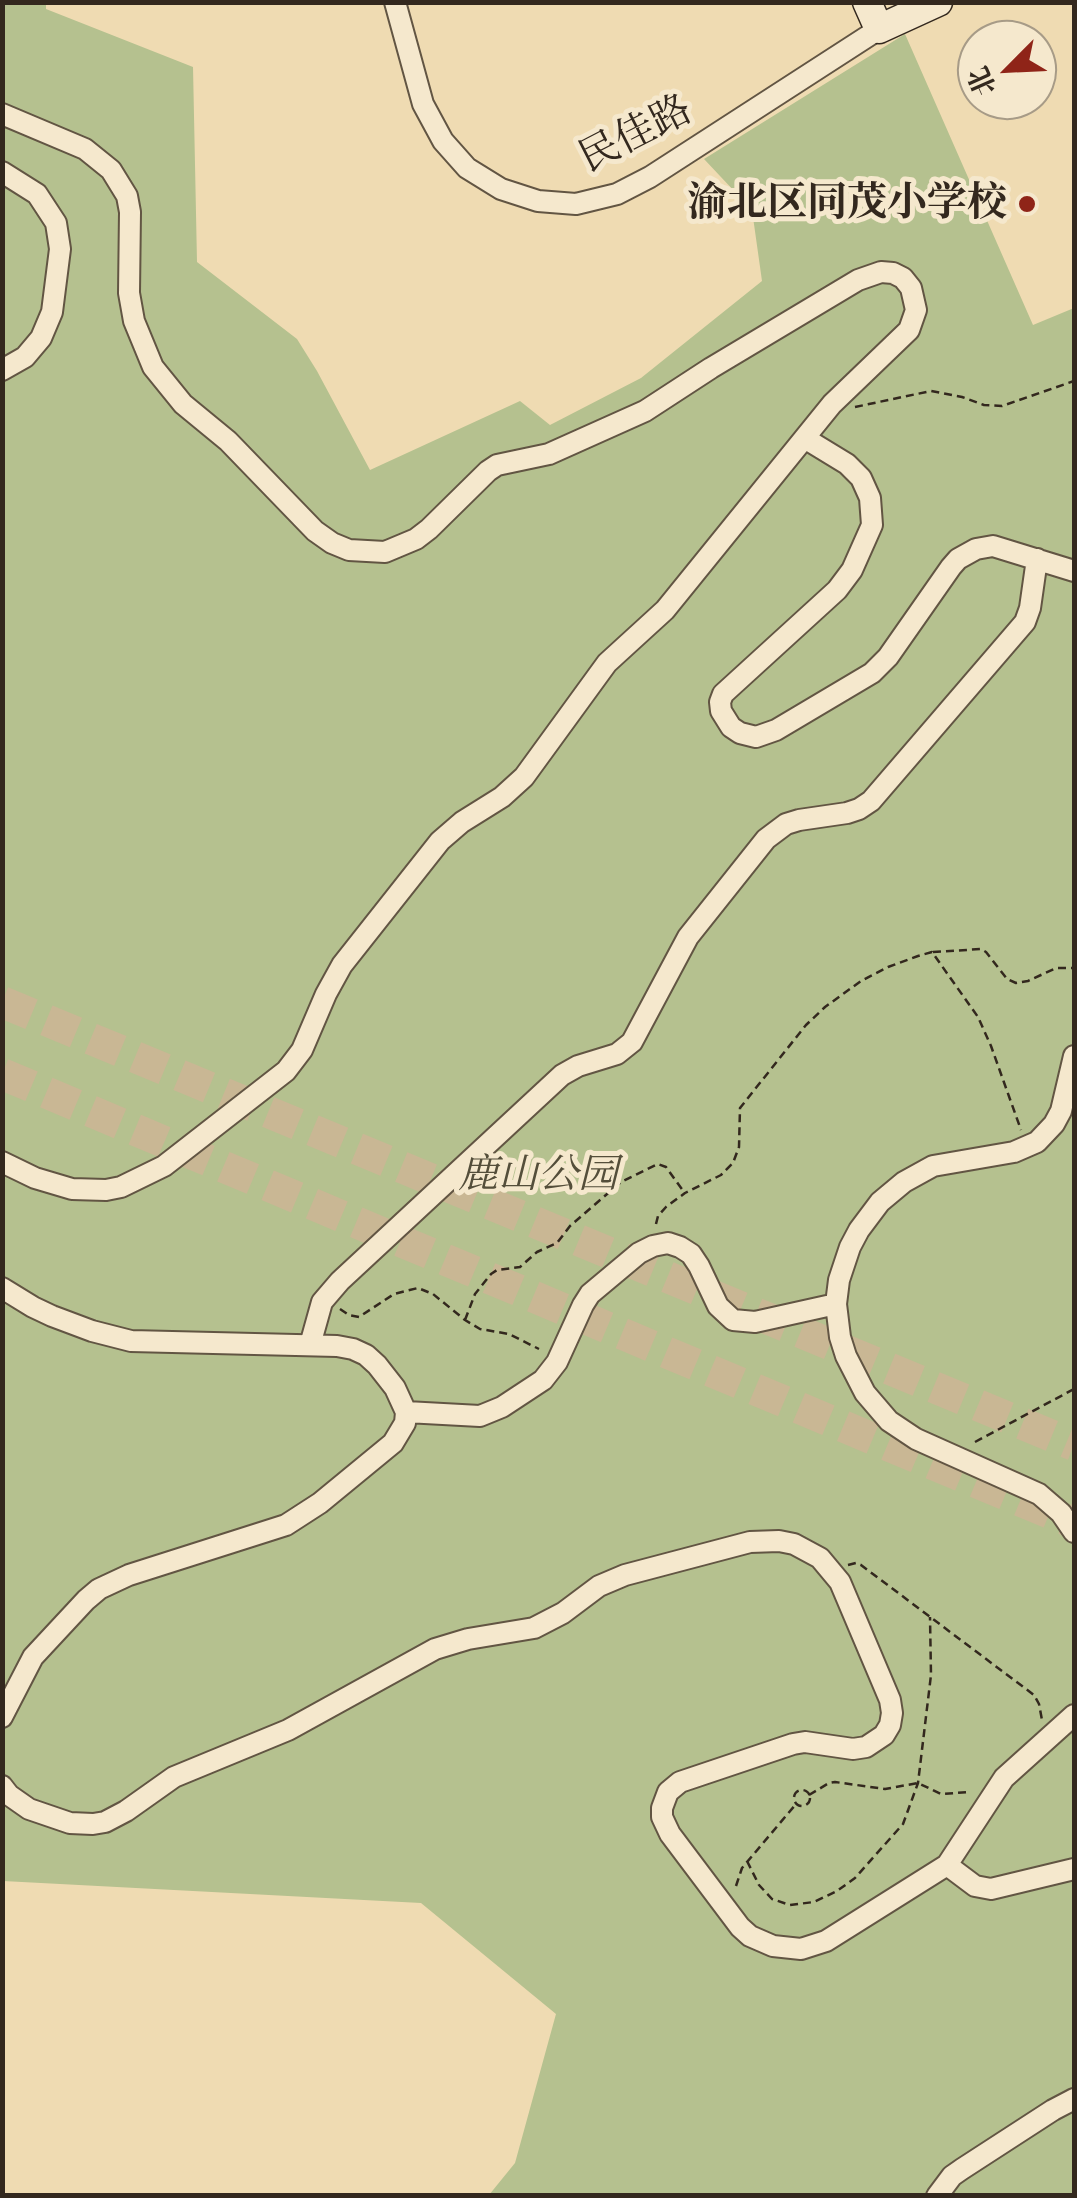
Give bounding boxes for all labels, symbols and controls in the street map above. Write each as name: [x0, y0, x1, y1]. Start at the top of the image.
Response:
north arrow: [957, 20, 1057, 120]
text: 北: [959, 61, 1004, 102]
street label: 民佳路: [572, 86, 700, 184]
place label: 渝北区同茂小学校: [687, 180, 1007, 228]
marker: 渝北区同茂小学校: [1016, 193, 1038, 215]
park label: 鹿山公园: [458, 1152, 618, 1200]

